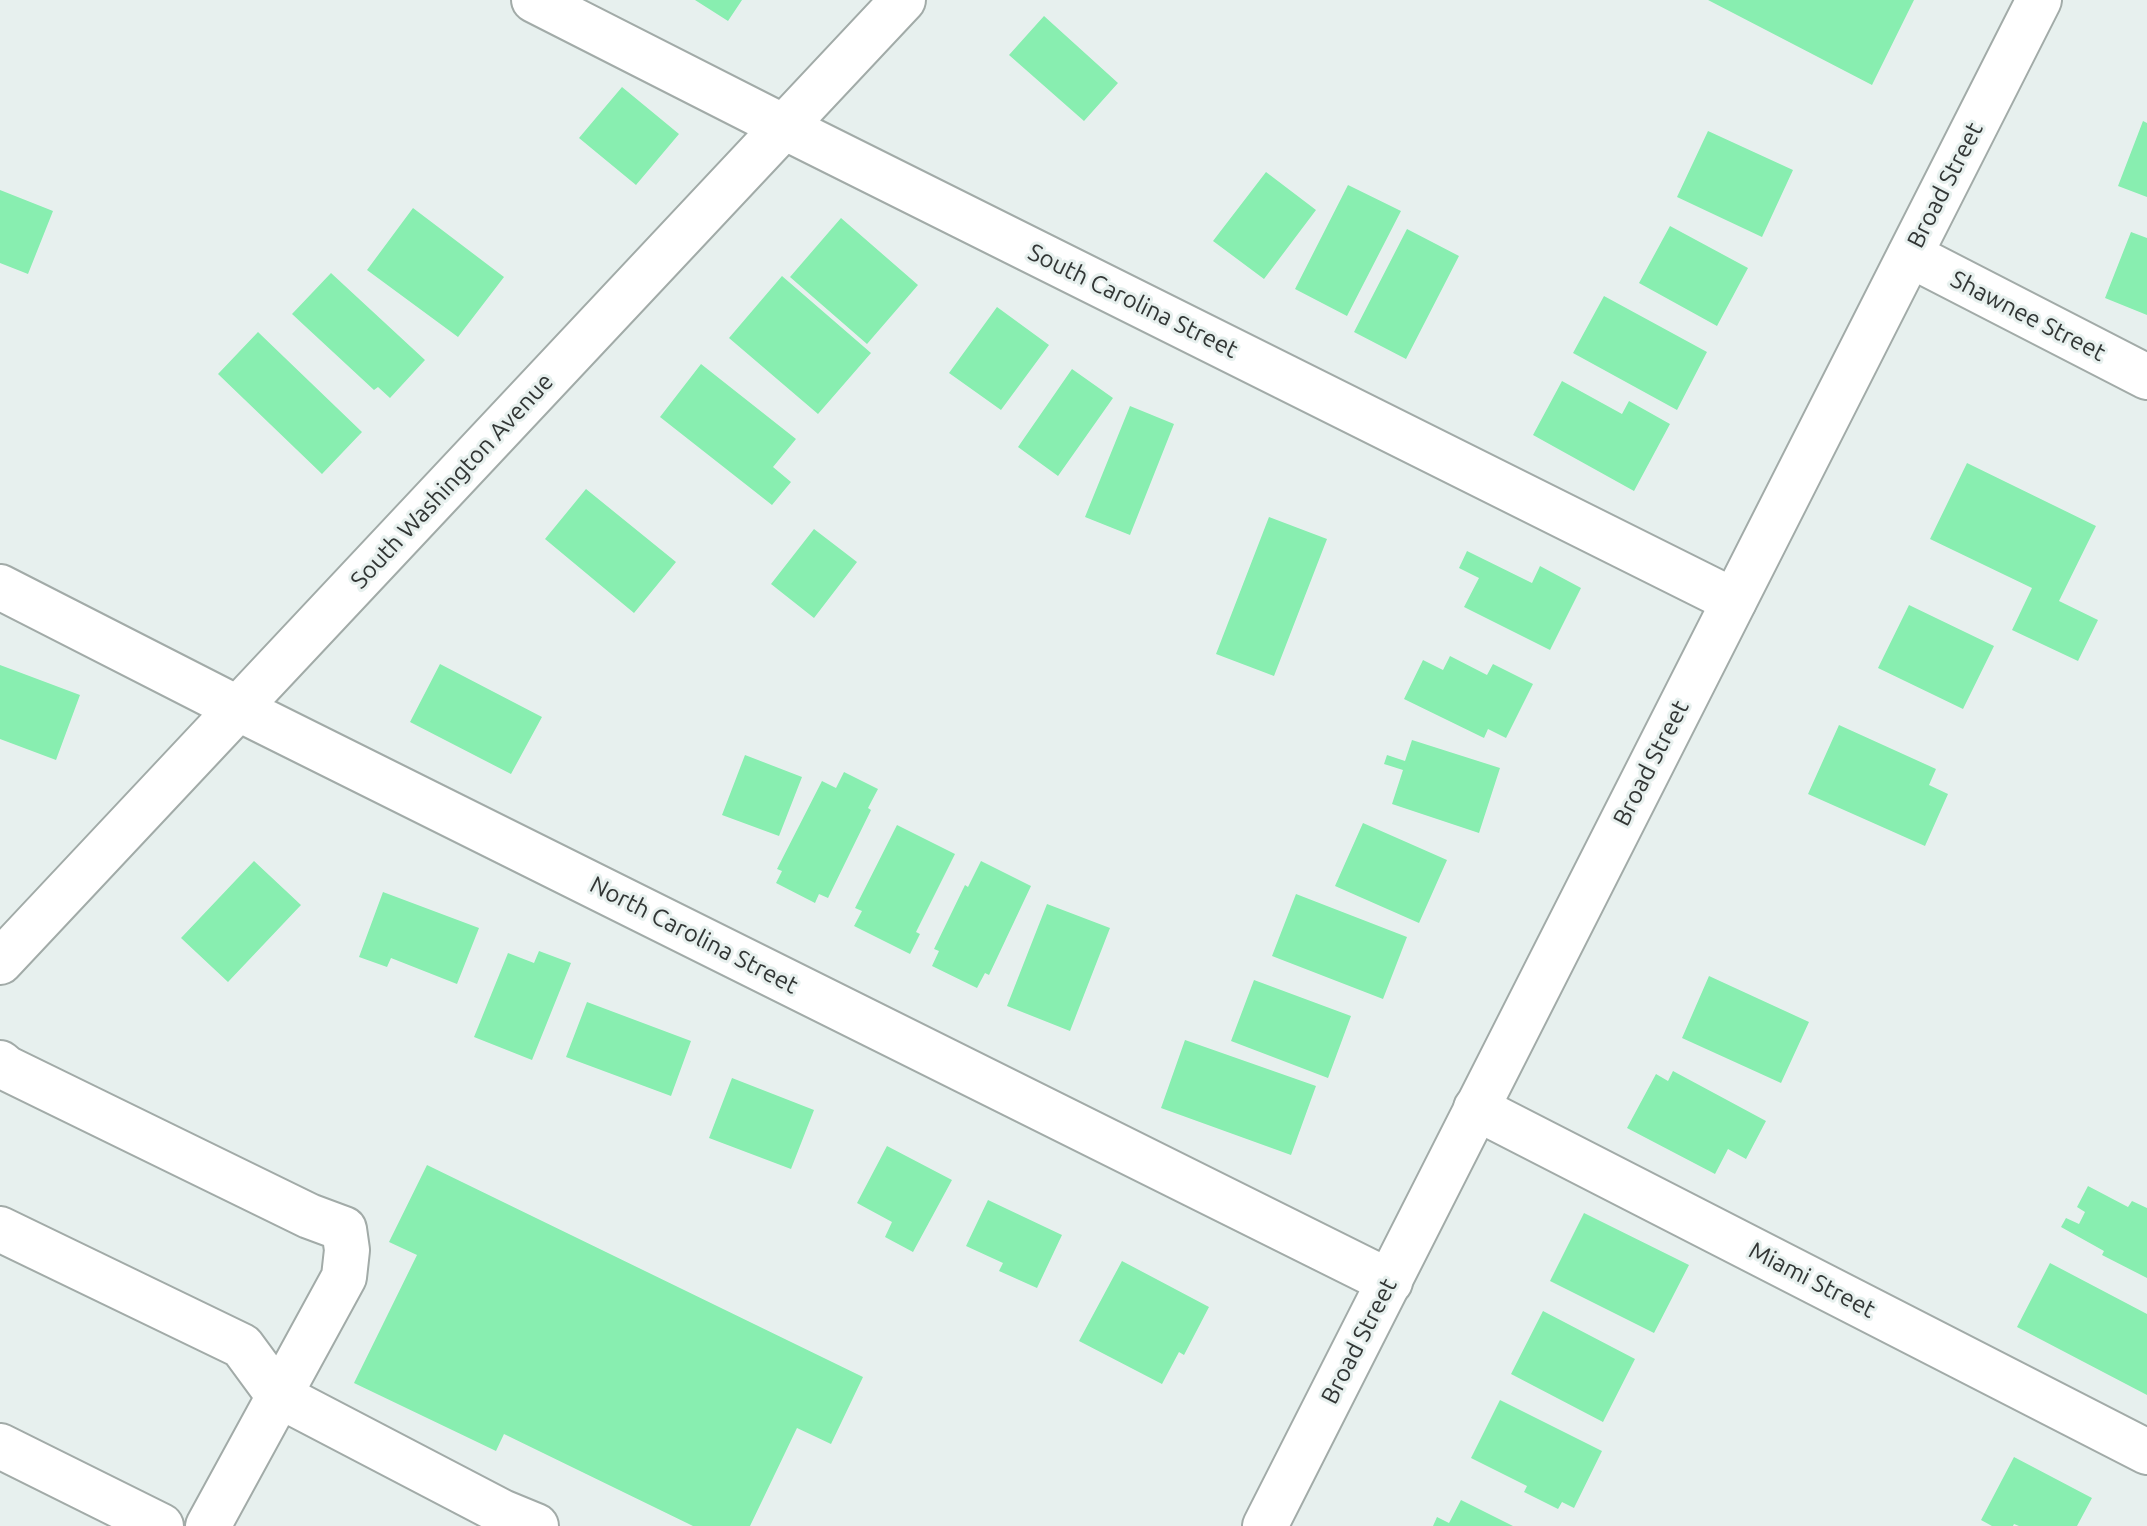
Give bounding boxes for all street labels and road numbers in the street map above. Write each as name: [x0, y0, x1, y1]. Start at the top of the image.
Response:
street label: Broad Street: [1901, 117, 1989, 253]
street label: South Carolina Street: [1023, 238, 1243, 364]
street label: Shawnee Street: [1946, 265, 2110, 367]
street label: South Washington Avenue: [345, 367, 559, 595]
street label: Broad Street: [1607, 695, 1695, 831]
street label: North Carolina Street: [585, 870, 803, 1000]
street label: Miami Street: [1744, 1236, 1880, 1324]
street label: Broad Street: [1315, 1273, 1403, 1409]

